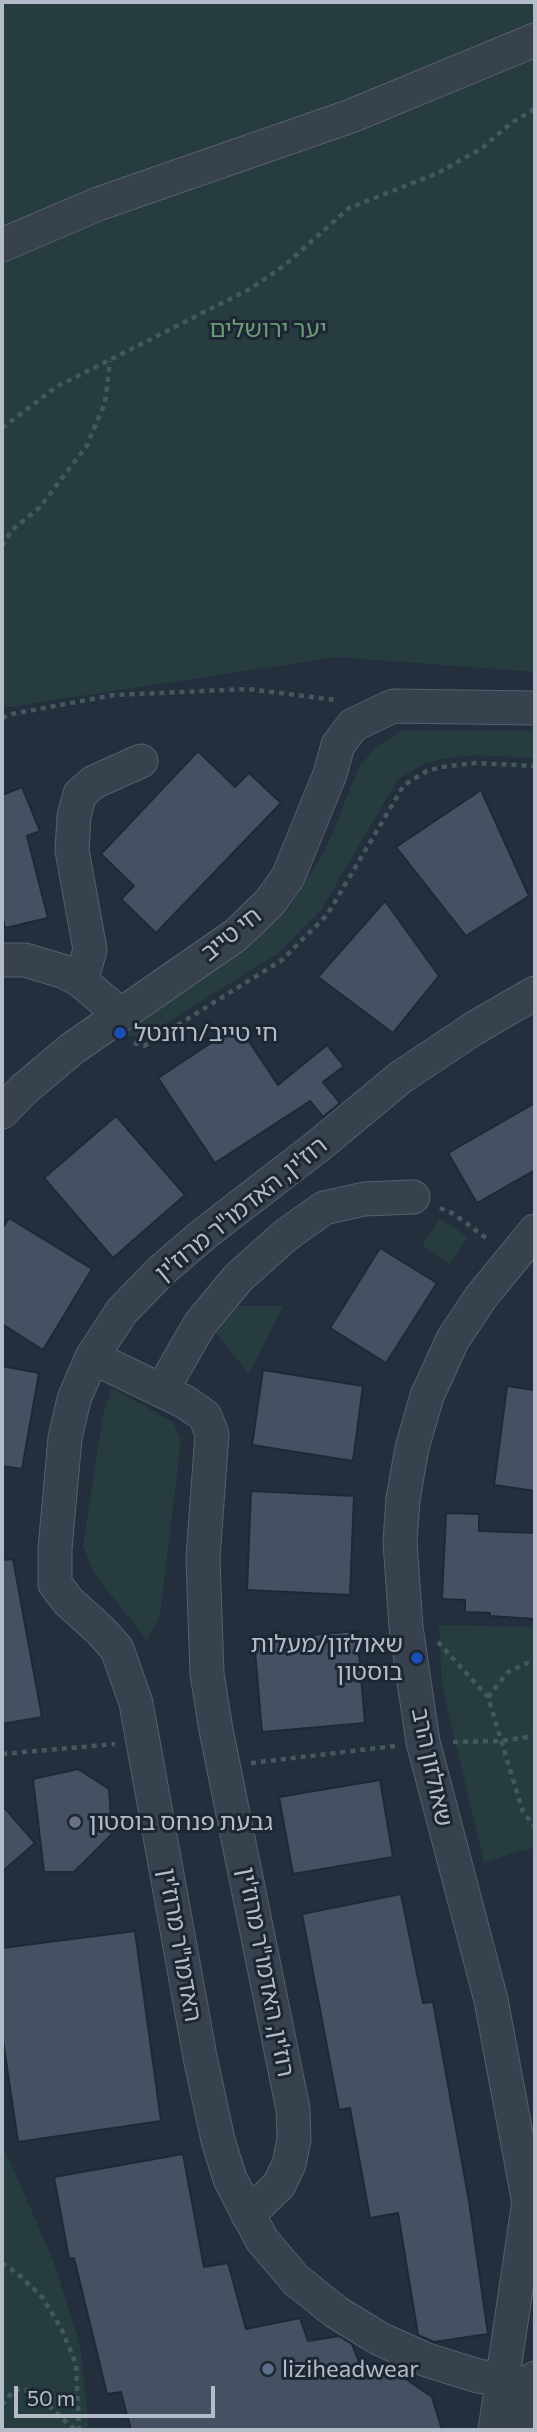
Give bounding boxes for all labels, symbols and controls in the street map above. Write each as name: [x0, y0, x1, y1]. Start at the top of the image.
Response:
park label: יער ירושלים: [209, 315, 327, 343]
street label: חי טייב: [195, 901, 267, 967]
place label: חי טייב/רוזנטל: [134, 1019, 278, 1047]
marker: חי טייב/רוזנטל: [112, 1025, 128, 1041]
street label: רוז'ין, האדמו"ר מרוז'ין: [149, 1131, 333, 1287]
place label: שאולזון/מעלות בוסטון: [251, 1630, 403, 1686]
marker: שאולזון/מעלות בוסטון: [409, 1650, 425, 1666]
street label: שאולזון הרב: [405, 1705, 459, 1829]
place label: גבעת פנחס בוסטון: [89, 1808, 273, 1836]
marker: גבעת פנחס בוסטון: [67, 1814, 83, 1830]
street label: רוז'ין, האדמו"ר מרוז'ין: [232, 1865, 300, 2079]
street label: האדמו"ר מרוז'ין: [152, 1866, 208, 2024]
place label: liziheadwear: [282, 2355, 419, 2383]
marker: liziheadwear: [260, 2361, 276, 2377]
scale bar: [18, 2372, 219, 2416]
text: 50 m: [27, 2385, 75, 2410]

